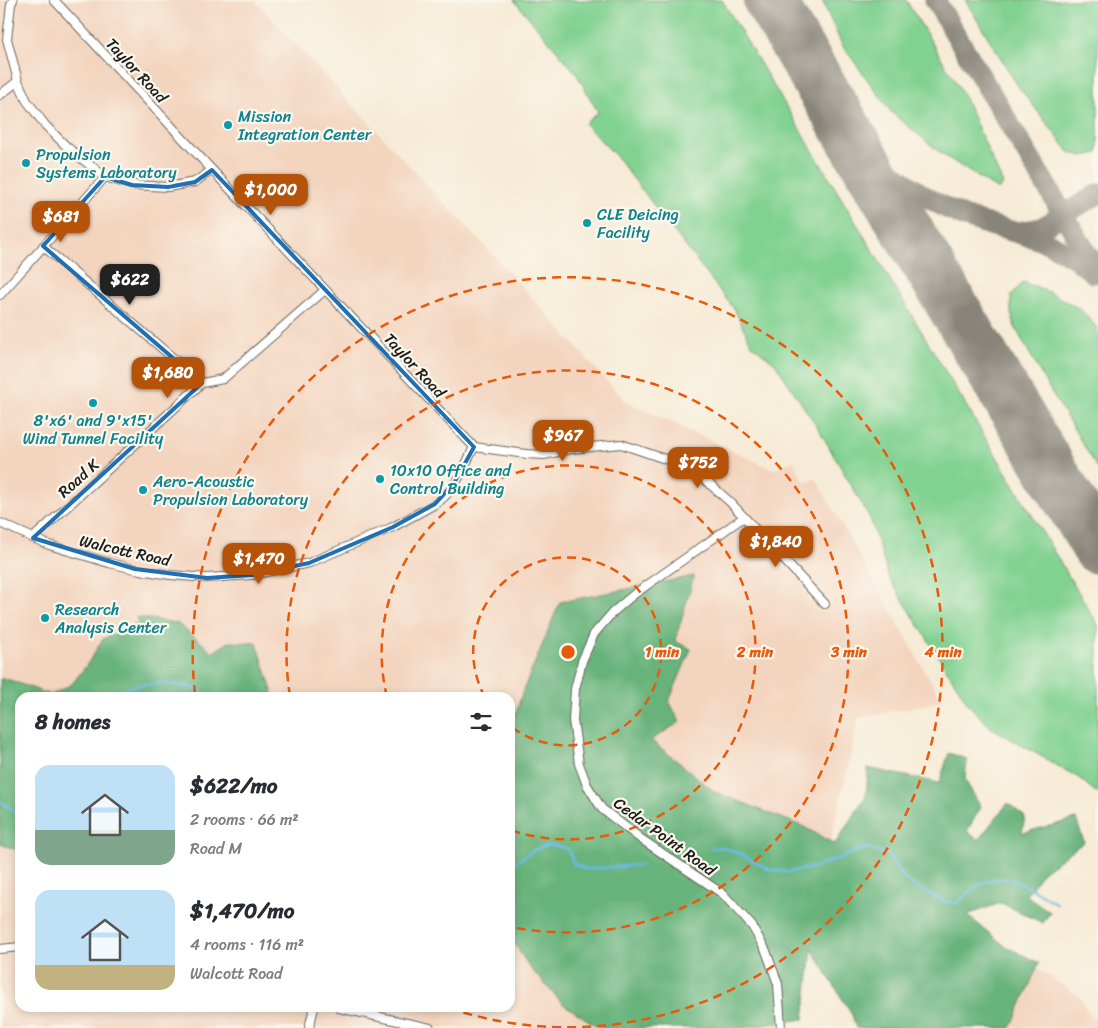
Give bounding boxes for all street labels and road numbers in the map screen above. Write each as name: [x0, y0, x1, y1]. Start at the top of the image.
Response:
street label: Taylor Road: [98, 31, 176, 111]
street label: Taylor Road: [376, 326, 454, 406]
street label: Road K: [51, 451, 107, 505]
street label: Walcott Road: [77, 526, 175, 575]
street label: Cedar Point Road: [607, 789, 723, 885]

